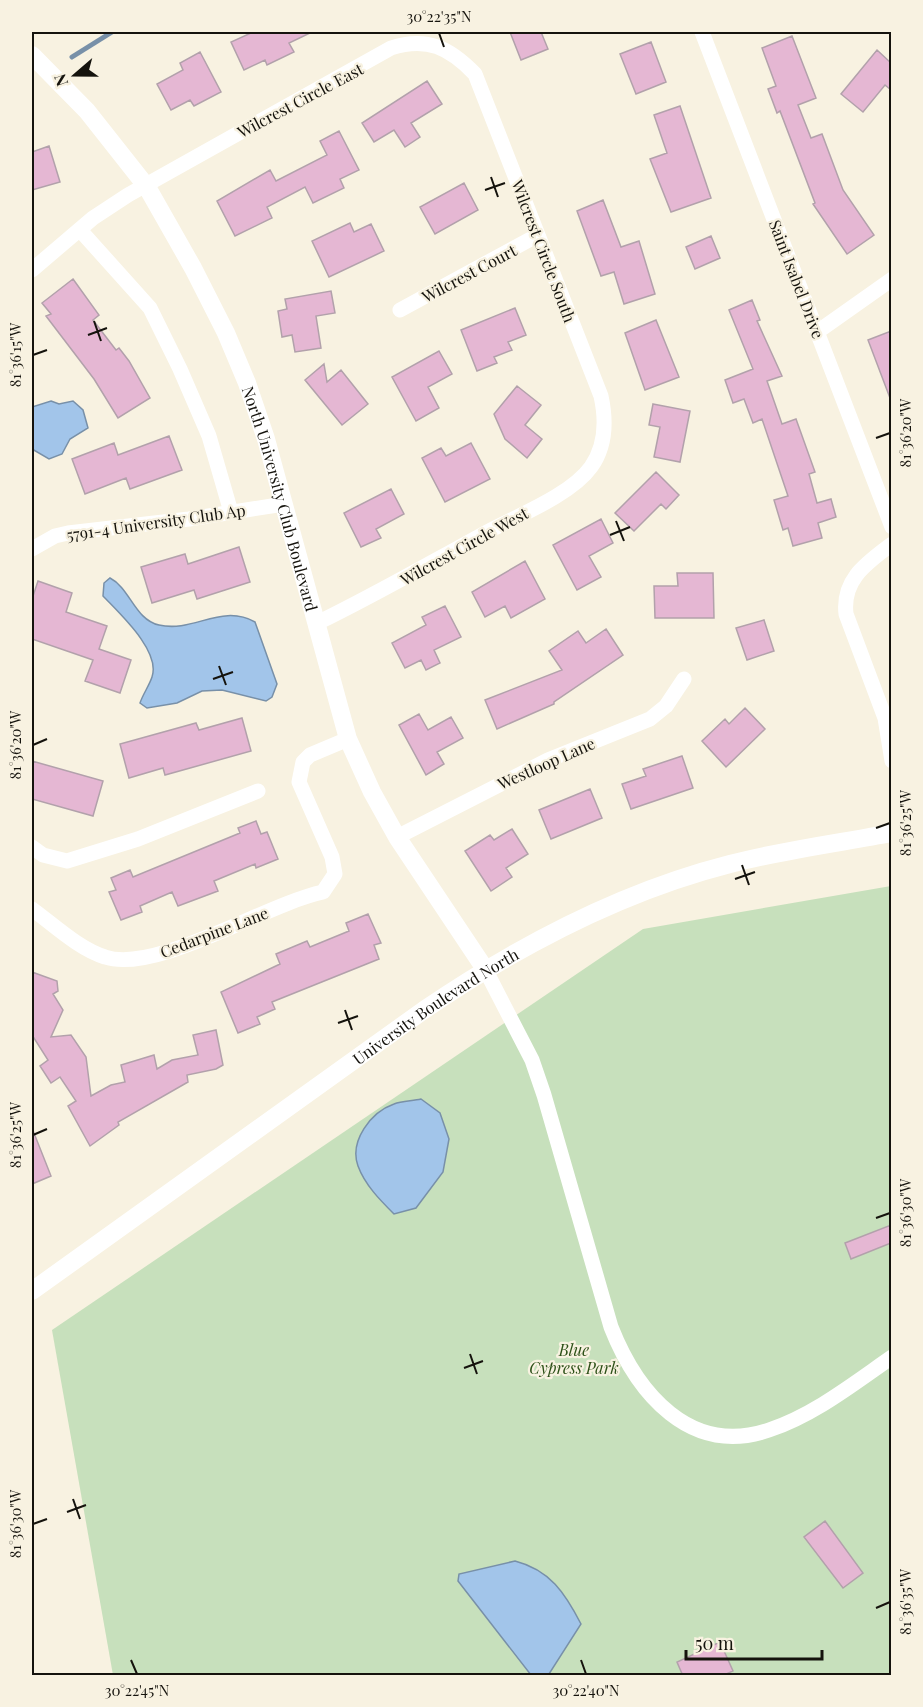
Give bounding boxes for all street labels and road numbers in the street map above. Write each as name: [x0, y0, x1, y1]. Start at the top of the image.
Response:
street label: Wilcrest Circle East: [233, 58, 367, 143]
street label: Wilcrest Circle South: [507, 176, 581, 326]
street label: Saint Isabel Drive: [765, 217, 829, 341]
street label: Wilcrest Court: [417, 239, 520, 307]
street label: North University Club Boulevard: [238, 383, 323, 613]
street label: 5791-4 University Club Ap: [65, 499, 247, 545]
street label: Wilcrest Circle West: [396, 502, 532, 590]
street label: Westloop Lane: [493, 732, 598, 794]
street label: Cedarpine Lane: [157, 902, 271, 962]
street label: University Boulevard North: [348, 943, 522, 1069]

